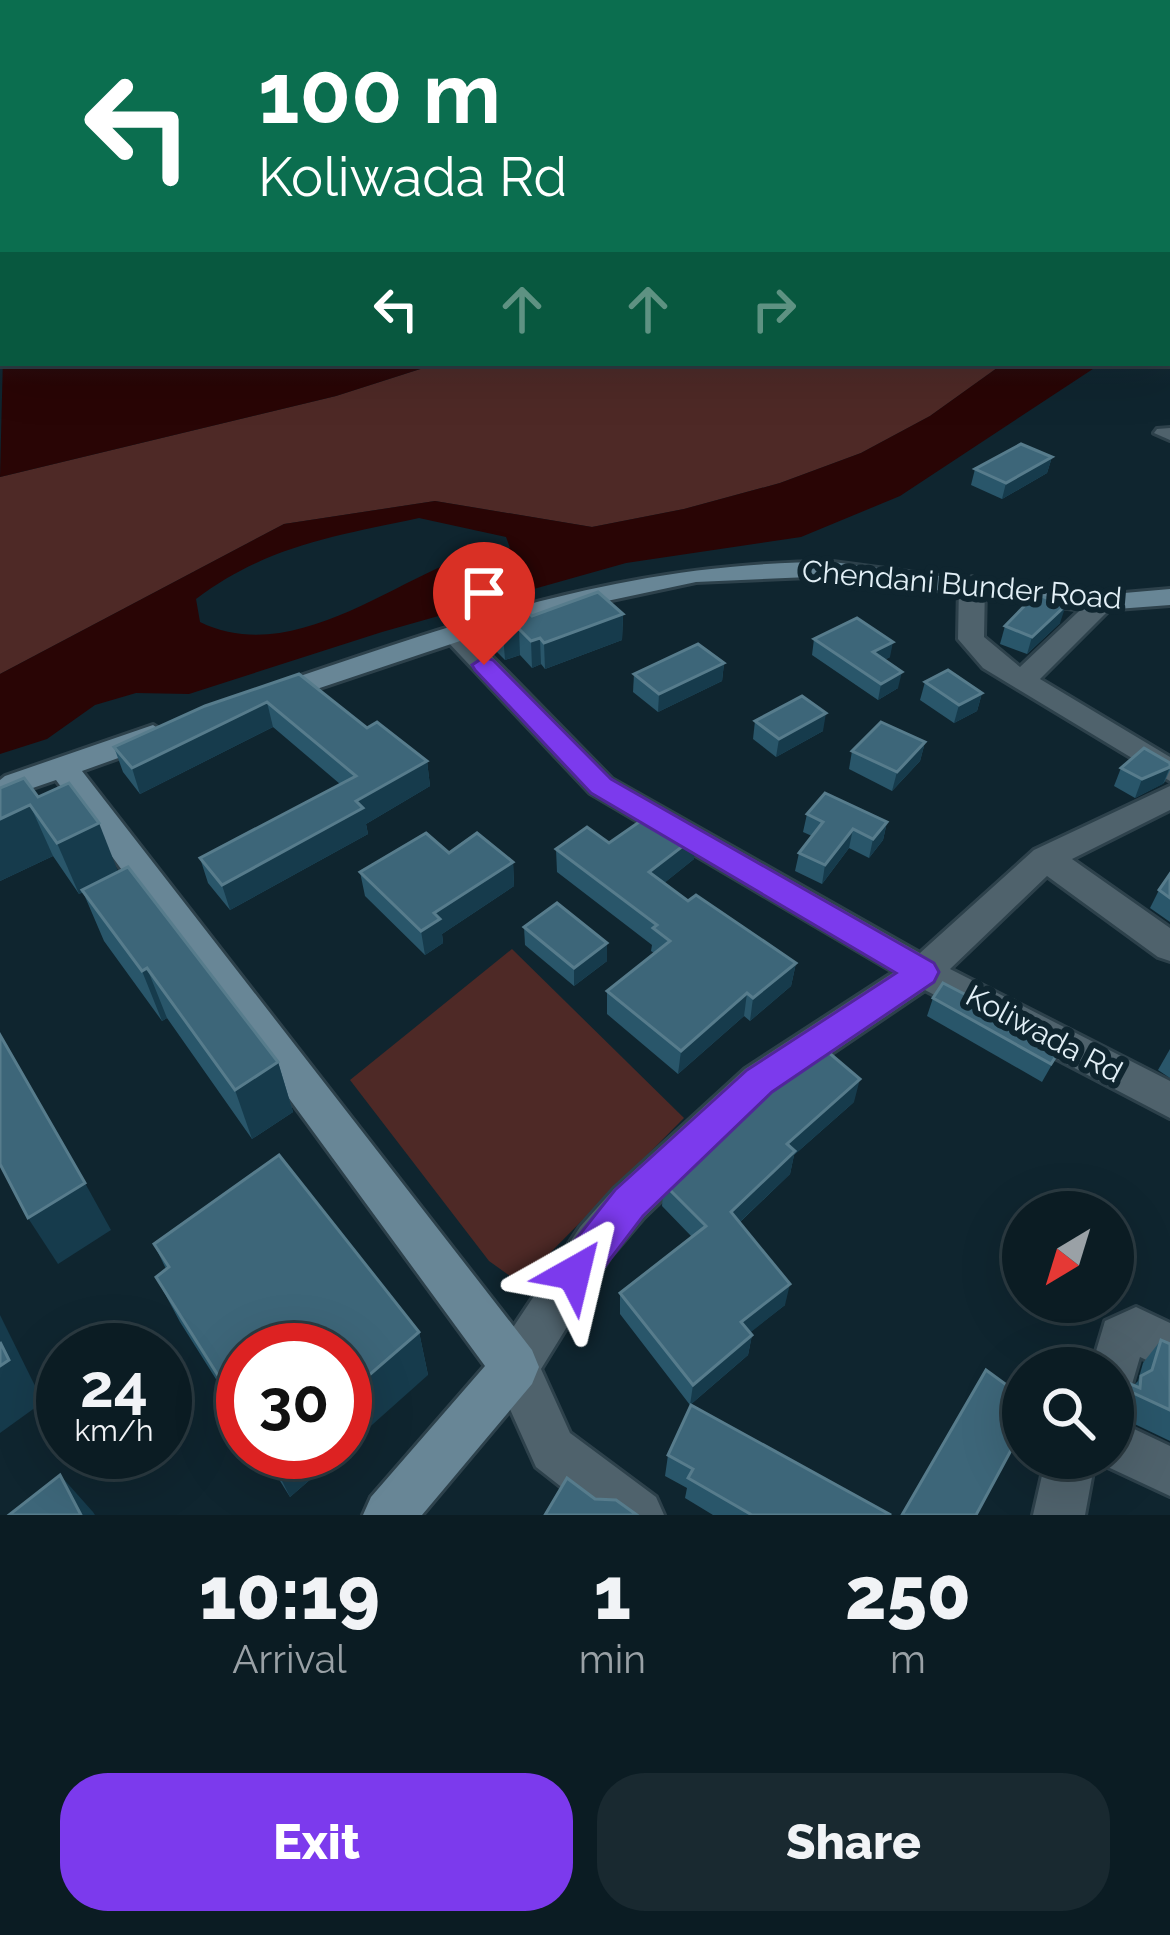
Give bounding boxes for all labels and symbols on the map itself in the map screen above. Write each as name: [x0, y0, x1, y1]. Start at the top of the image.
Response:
pin: [433, 542, 535, 665]
street label: Chendani Bunder Road: [801, 553, 1123, 616]
street label: Koliwada Rd: [960, 978, 1128, 1089]
north arrow: [1002, 1191, 1134, 1323]
position arrow: [511, 1210, 637, 1336]
speed limit sign: 30: [216, 1323, 372, 1479]

